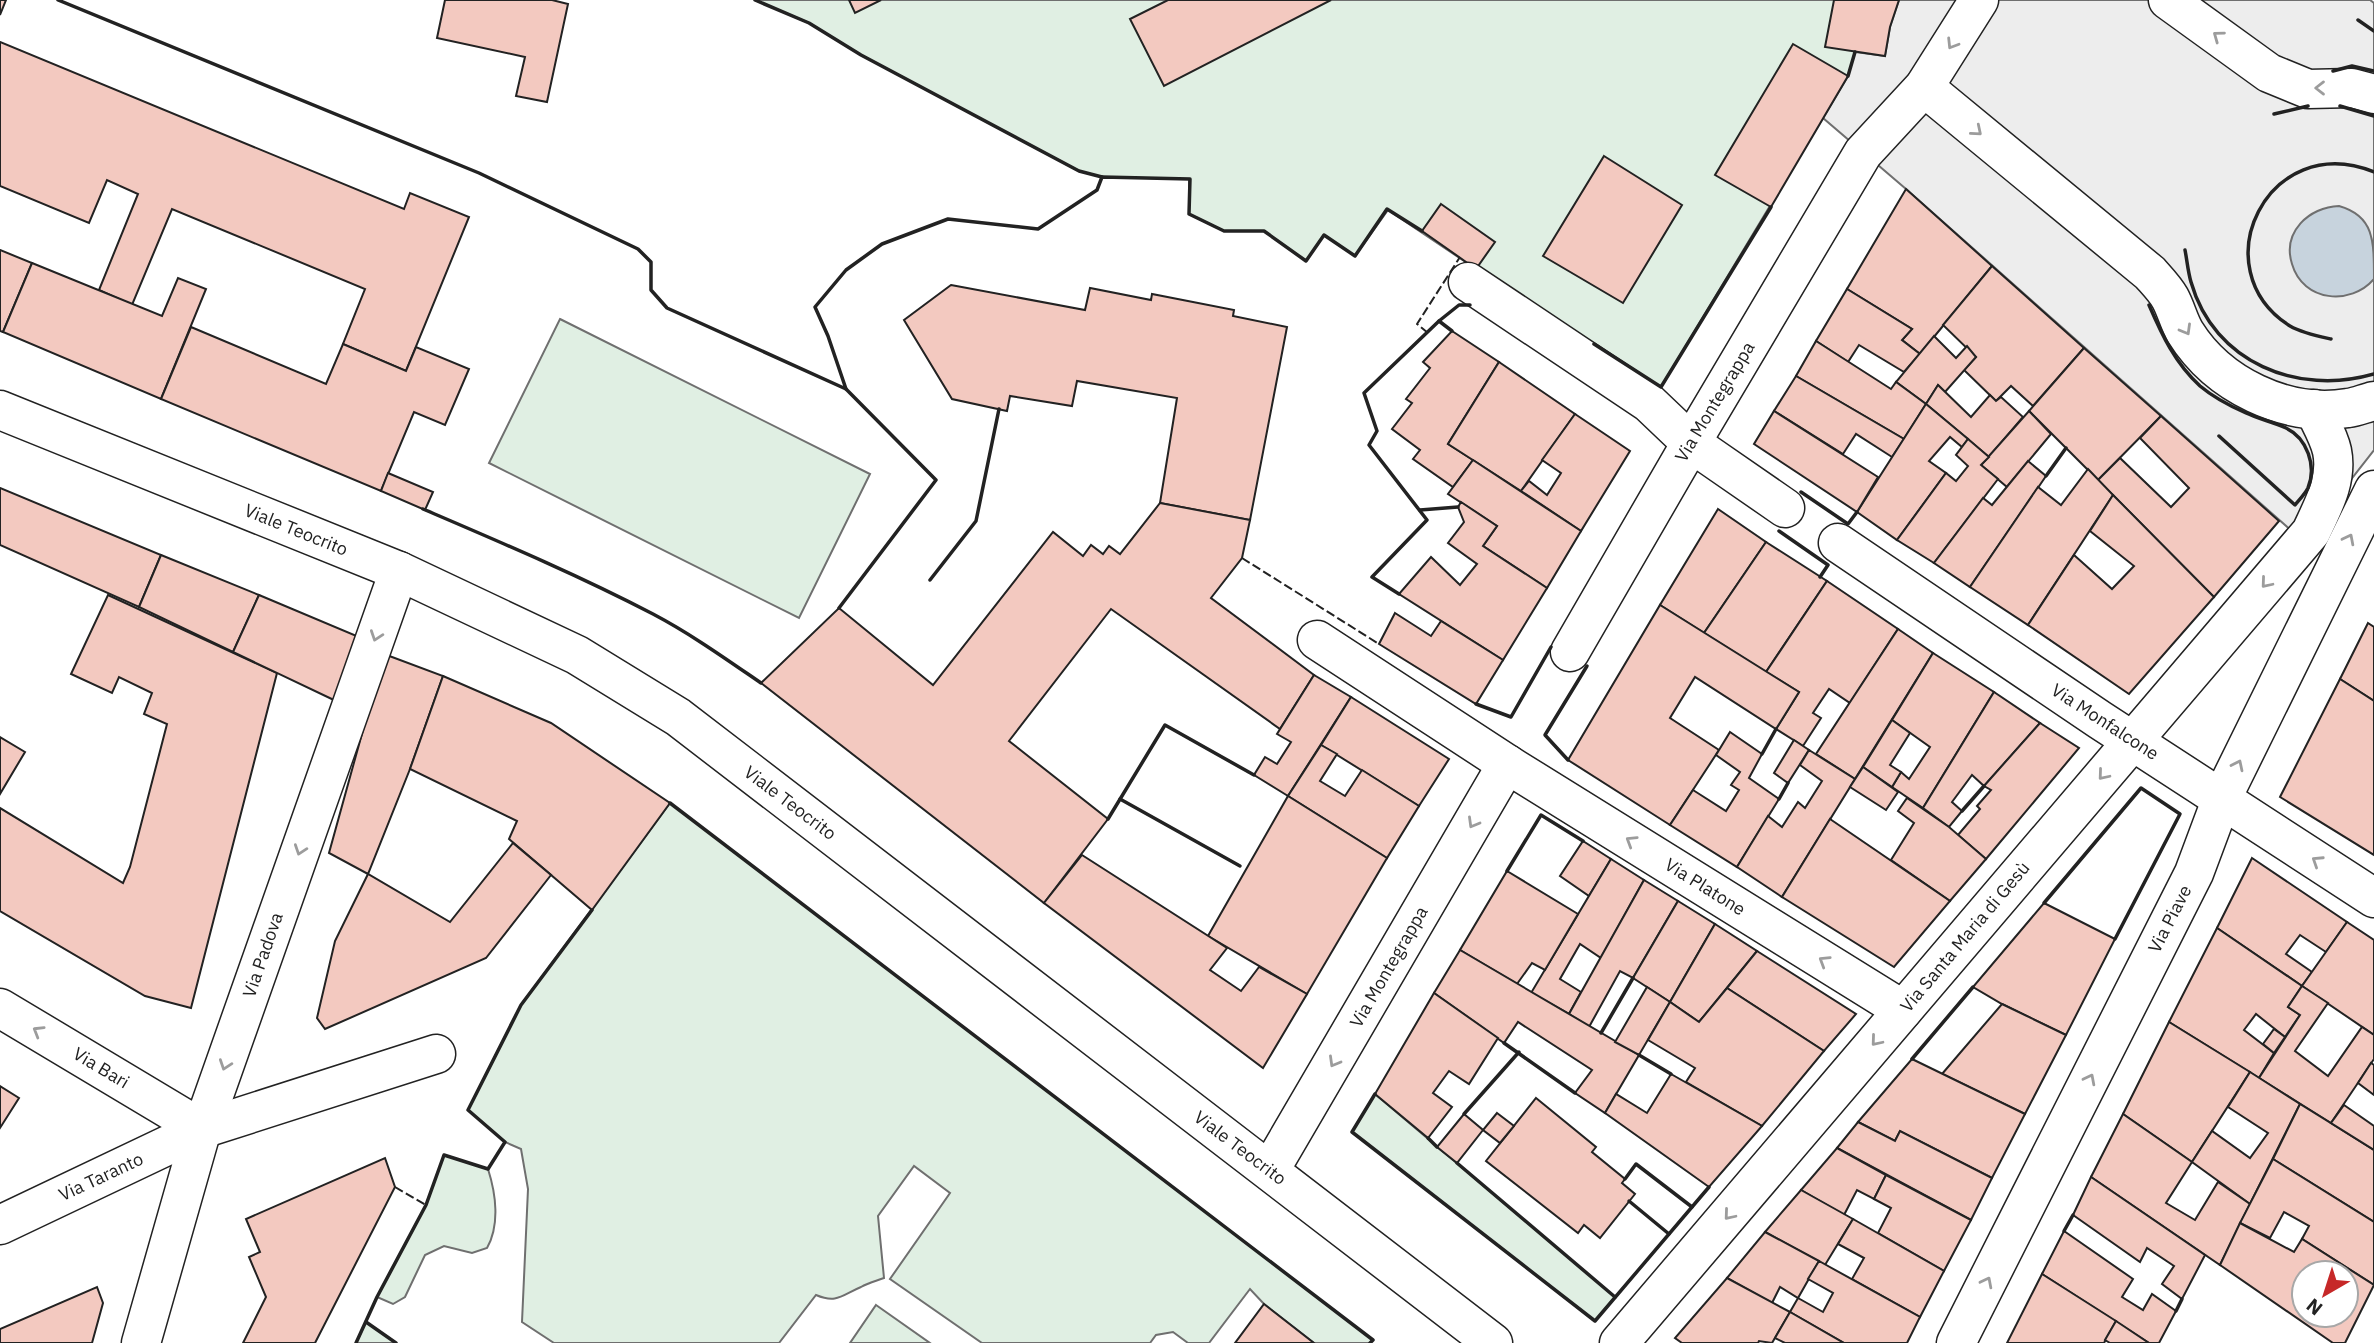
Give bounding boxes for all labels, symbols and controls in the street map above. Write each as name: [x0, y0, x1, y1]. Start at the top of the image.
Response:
one-way arrow: [2213, 32, 2226, 44]
one-way arrow: [1947, 36, 1960, 49]
one-way arrow: [2314, 80, 2325, 96]
one-way arrow: [1968, 123, 1981, 135]
one-way arrow: [2178, 323, 2191, 335]
street label: Via Montegrappa: [1670, 337, 1760, 466]
street label: Viale Teocrito: [241, 498, 351, 561]
one-way arrow: [2341, 534, 2355, 546]
one-way arrow: [2262, 576, 2275, 588]
one-way arrow: [370, 629, 384, 641]
street label: Via Monfalcone: [2047, 678, 2164, 765]
street label: Viale Teocrito: [740, 760, 841, 845]
one-way arrow: [2230, 760, 2244, 772]
one-way arrow: [2099, 767, 2111, 780]
one-way arrow: [1468, 815, 1481, 828]
one-way arrow: [1626, 836, 1639, 849]
one-way arrow: [295, 844, 309, 856]
street label: Via Platone: [1661, 853, 1750, 921]
one-way arrow: [2311, 856, 2324, 869]
street label: Via Santa Maria di Gesù: [1895, 857, 2034, 1017]
street label: Via Piave: [2143, 881, 2196, 956]
street label: Via Montegrappa: [1344, 902, 1433, 1032]
street label: Via Padova: [237, 909, 288, 1000]
one-way arrow: [1819, 956, 1832, 969]
one-way arrow: [33, 1026, 46, 1039]
one-way arrow: [1872, 1033, 1884, 1046]
street label: Via Bari: [69, 1042, 134, 1093]
one-way arrow: [1329, 1055, 1342, 1067]
one-way arrow: [219, 1058, 233, 1070]
one-way arrow: [2081, 1074, 2095, 1086]
street label: Viale Teocrito: [1190, 1105, 1291, 1190]
street label: Via Taranto: [55, 1147, 147, 1206]
one-way arrow: [1725, 1206, 1737, 1219]
north arrow: [2290, 1259, 2360, 1329]
one-way arrow: [1979, 1277, 1993, 1289]
text: N: [2301, 1294, 2327, 1321]

